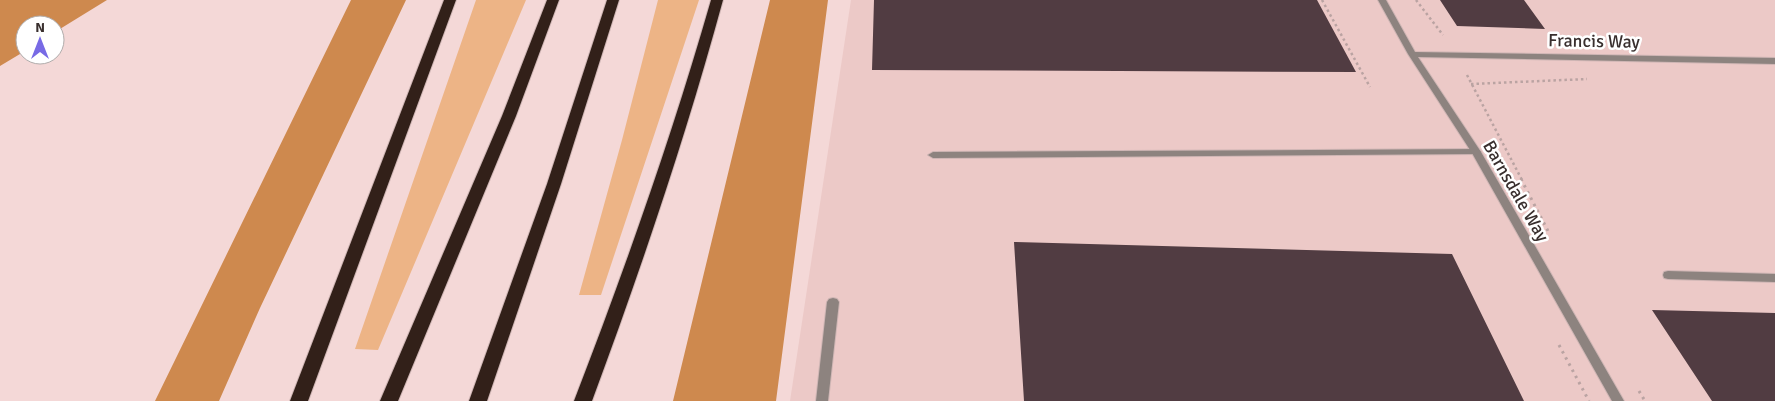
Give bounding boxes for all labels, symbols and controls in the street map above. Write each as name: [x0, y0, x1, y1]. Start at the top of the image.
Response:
north arrow: [15, 15, 65, 65]
text: N: [35, 19, 45, 36]
street label: Francis Way: [1548, 29, 1641, 53]
street label: Barnsdale Way: [1478, 137, 1554, 246]

